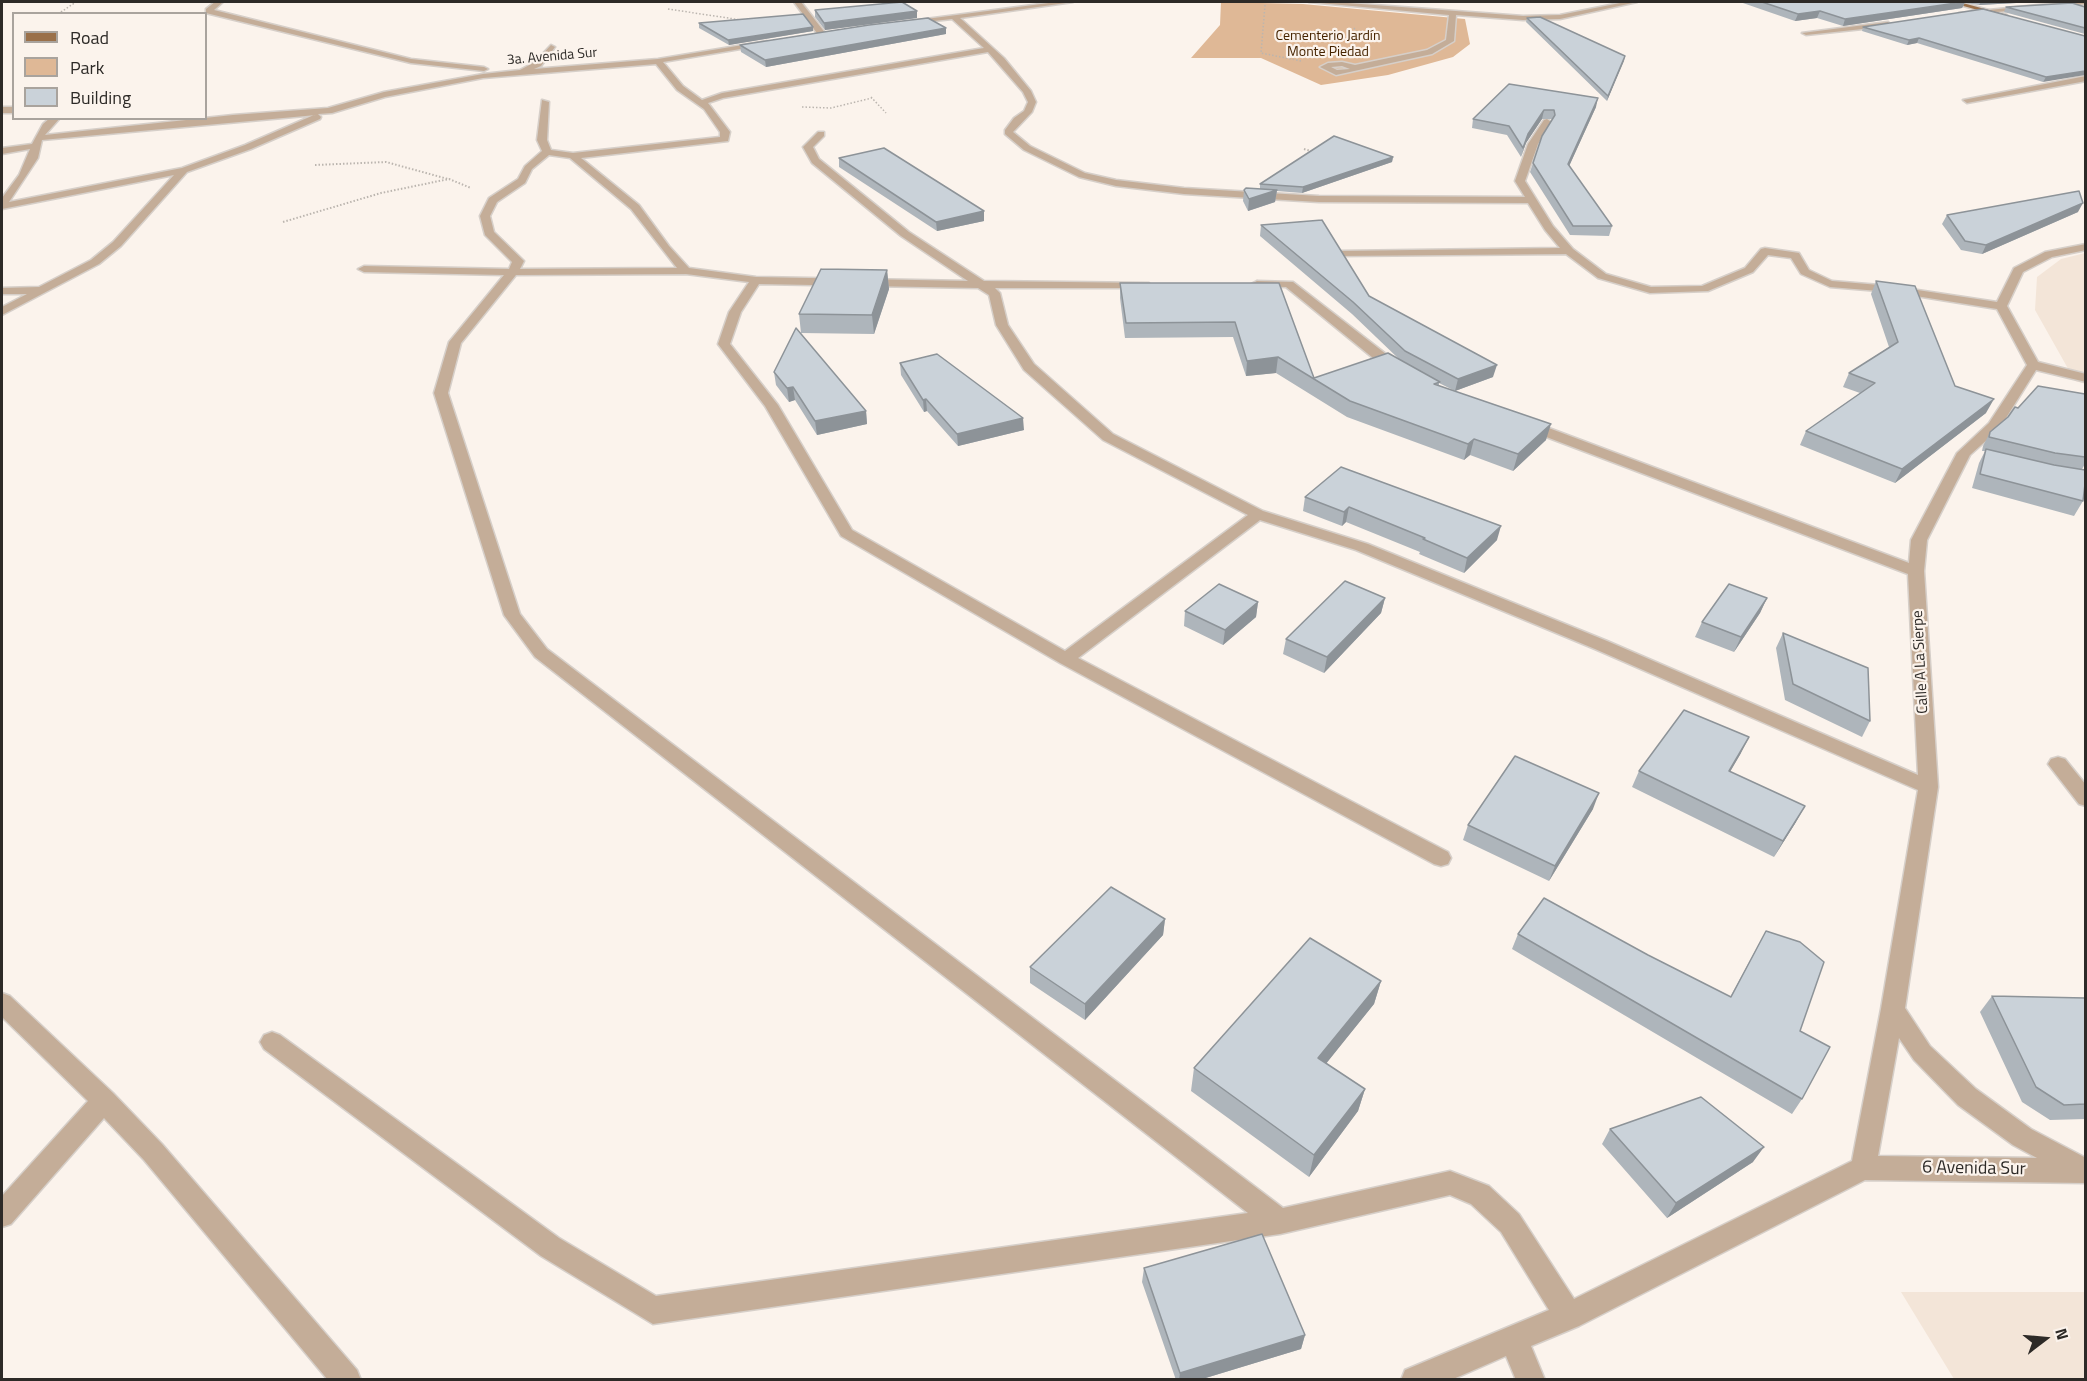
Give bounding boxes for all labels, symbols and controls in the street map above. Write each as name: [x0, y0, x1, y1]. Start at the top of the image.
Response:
legend: [12, 12, 207, 120]
text: Road: [70, 24, 109, 51]
park label: Cementerio Jardín Monte Piedad: [1276, 29, 1380, 62]
street label: 3a. Avenida Sur: [506, 45, 598, 69]
text: Park: [70, 54, 104, 81]
text: Building: [70, 84, 131, 111]
street label: Calle A La Sierpe: [1909, 610, 1933, 714]
street label: 6 Avenida Sur: [1922, 1157, 2026, 1181]
north arrow: [2015, 1309, 2075, 1369]
text: N: [2049, 1325, 2075, 1343]

